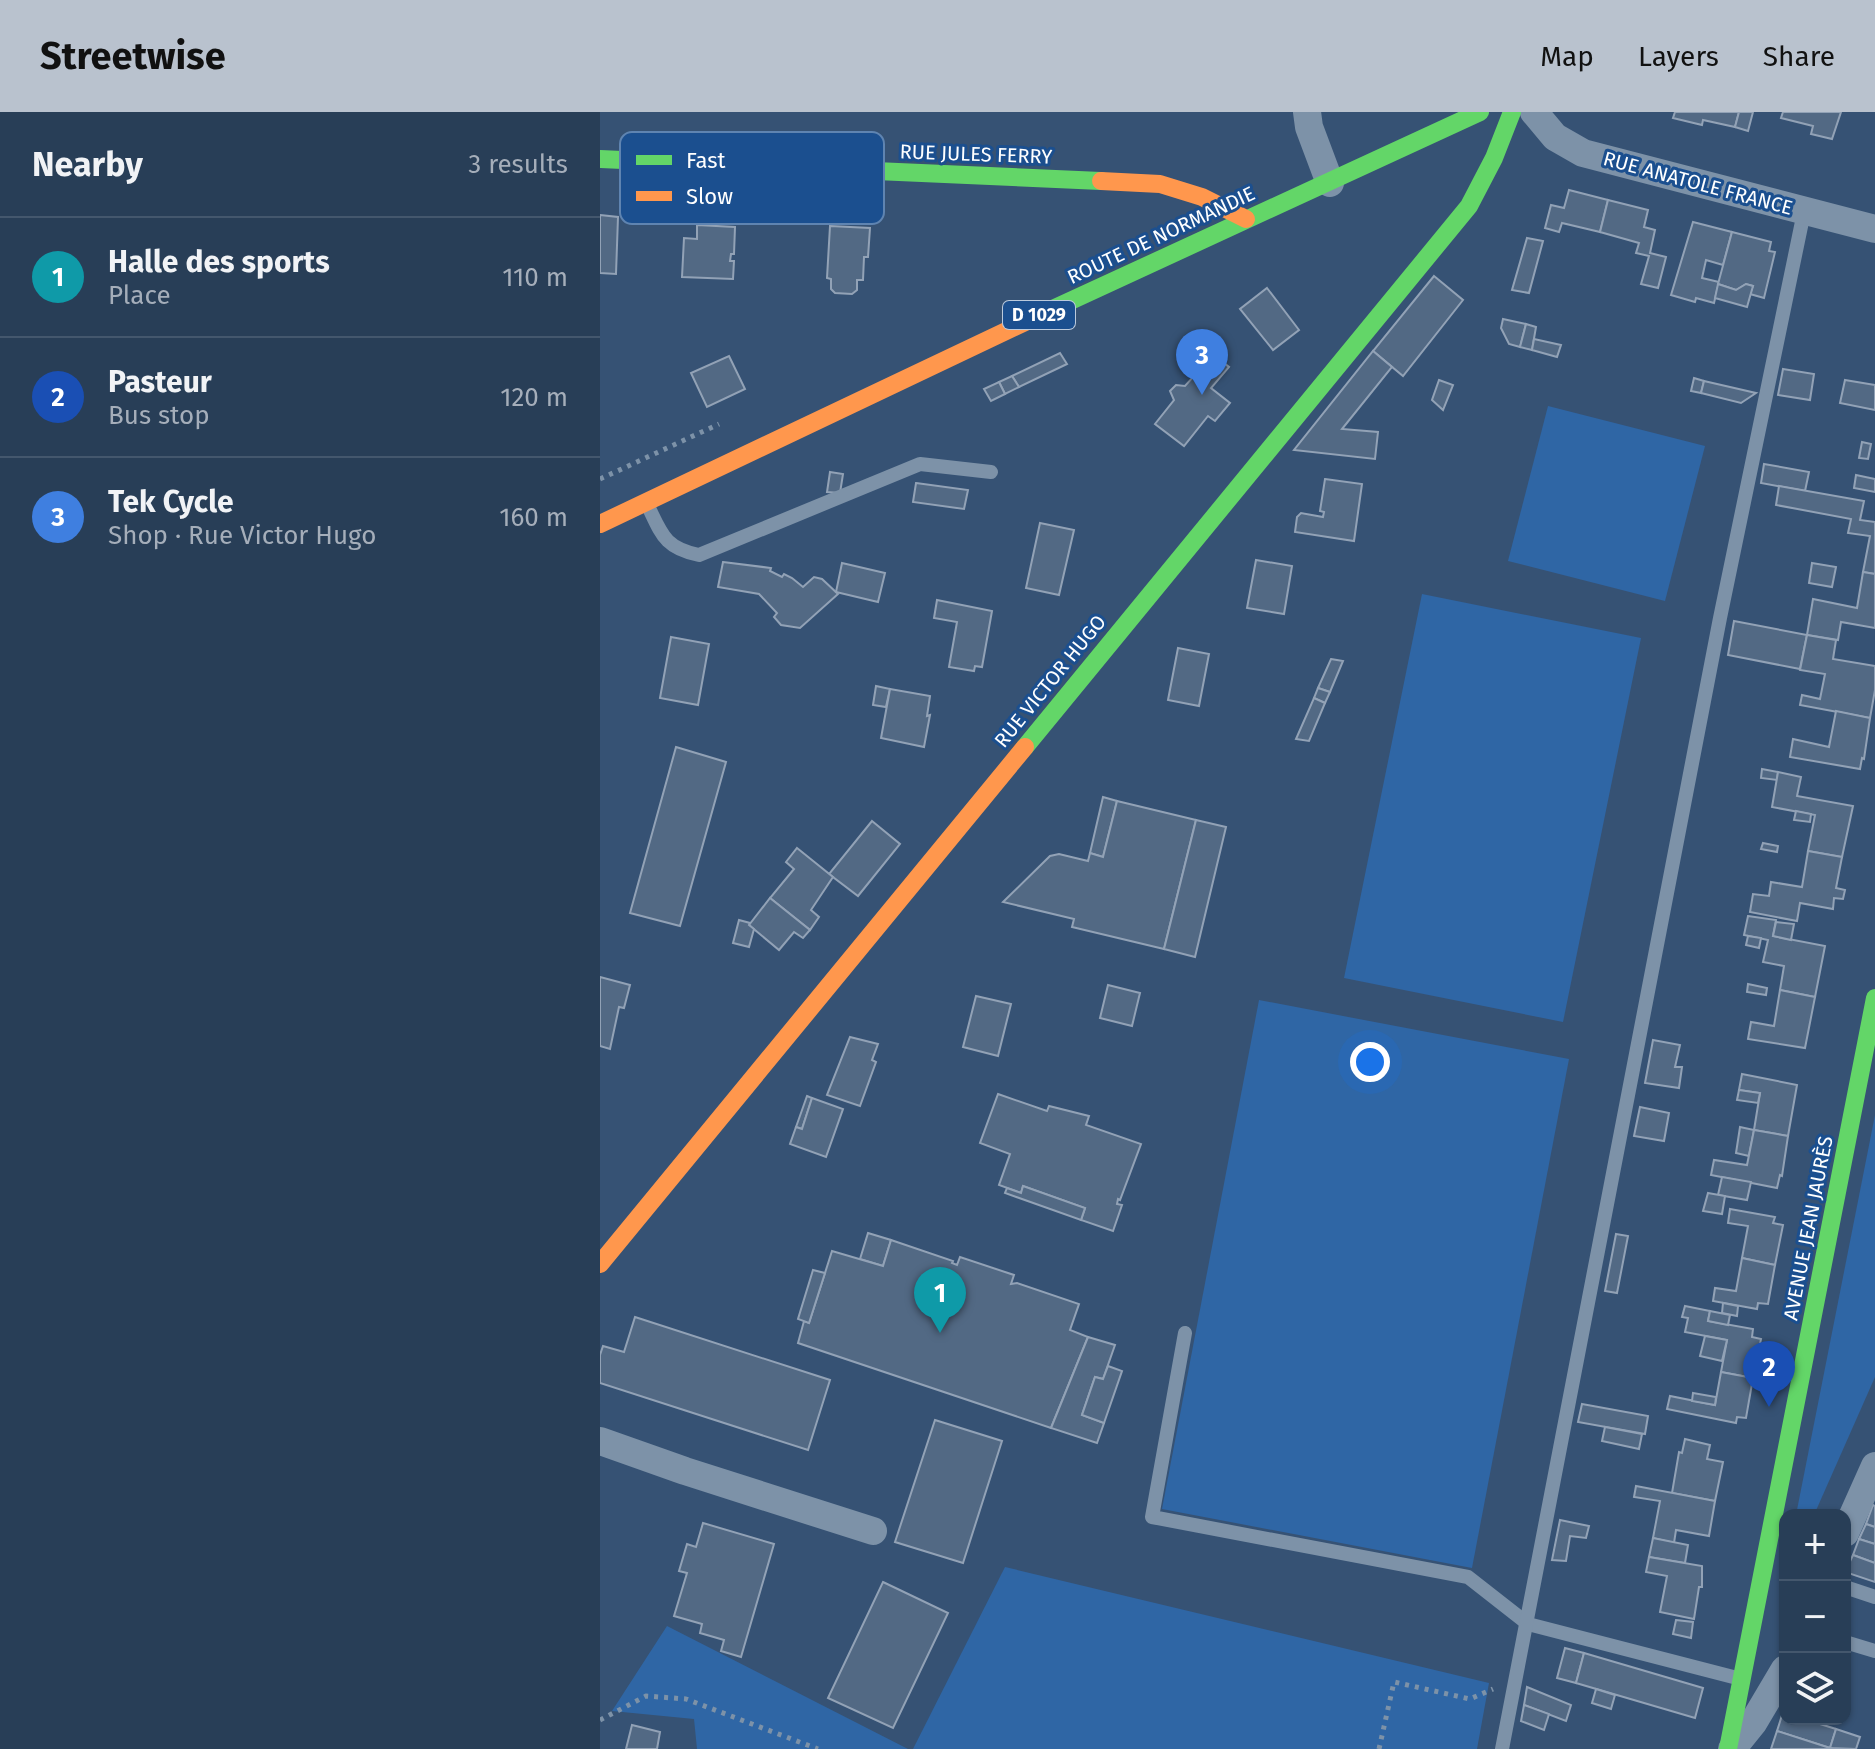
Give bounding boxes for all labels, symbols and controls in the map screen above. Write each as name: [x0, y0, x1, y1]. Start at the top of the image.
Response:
text: Streetwise: [40, 33, 226, 79]
text: Map: [1540, 40, 1594, 73]
text: Layers: [1638, 40, 1719, 73]
text: Share: [1763, 40, 1835, 73]
legend: [620, 132, 884, 224]
street label: RUE JULES FERRY: [899, 139, 1053, 169]
text: Nearby: [32, 144, 143, 185]
street label: RUE ANATOLE FRANCE: [1601, 146, 1795, 220]
text: Fast: [686, 147, 726, 174]
text: 3 results: [468, 149, 568, 180]
street label: ROUTE DE NORMANDIE: [1063, 181, 1259, 289]
text: Slow: [686, 183, 733, 210]
text: Halle des sports: [108, 244, 330, 280]
text: 1: [52, 262, 64, 293]
text: 110 m: [502, 262, 568, 293]
text: Place: [108, 280, 171, 311]
road number: D 1029: [1003, 301, 1075, 329]
pin: 3: [1176, 329, 1228, 395]
text: Pasteur: [108, 364, 212, 400]
text: 2: [51, 382, 65, 413]
text: 120 m: [500, 382, 568, 413]
text: Bus stop: [108, 400, 210, 431]
text: Tek Cycle: [108, 484, 234, 520]
text: 3: [51, 502, 65, 533]
text: 160 m: [499, 502, 568, 533]
text: Shop · Rue Victor Hugo: [108, 520, 376, 551]
street label: RUE VICTOR HUGO: [989, 610, 1111, 752]
your location: [1350, 1042, 1390, 1082]
street label: AVENUE JEAN JAURÈS: [1778, 1134, 1838, 1322]
pin: 1: [914, 1267, 966, 1333]
pin: 2: [1743, 1341, 1795, 1407]
map controls: [1779, 1509, 1851, 1725]
button: +: [1779, 1509, 1851, 1581]
button: −: [1779, 1581, 1851, 1653]
button: layers: [1779, 1653, 1851, 1725]

